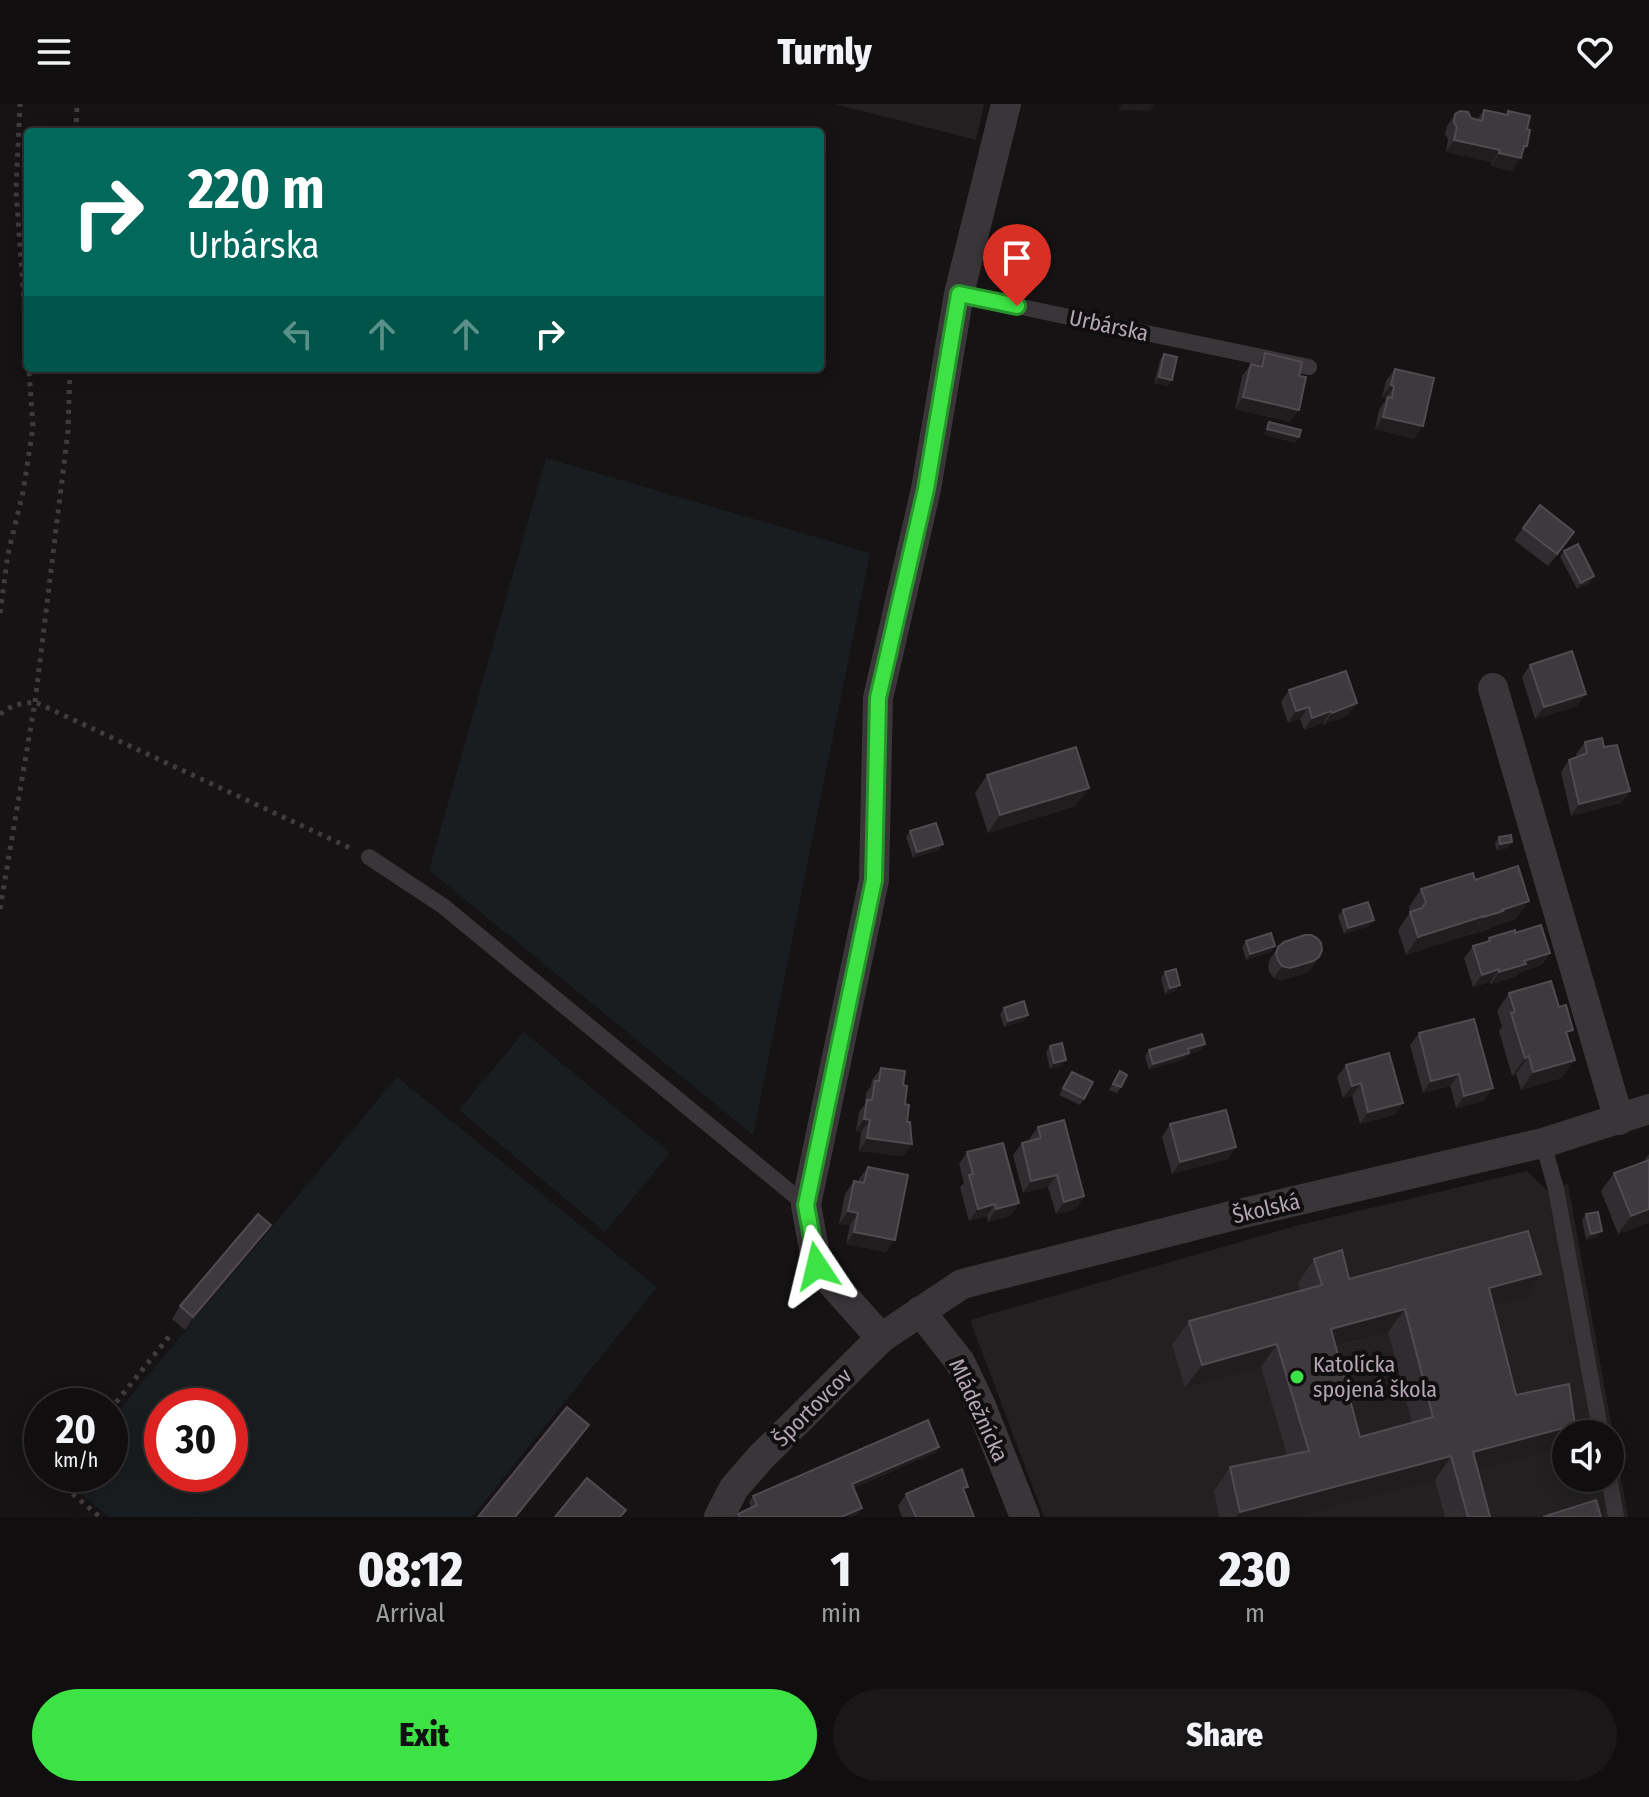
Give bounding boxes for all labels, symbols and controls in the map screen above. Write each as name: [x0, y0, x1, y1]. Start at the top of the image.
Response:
icon: menu: [32, 30, 76, 74]
text: Turnly: [777, 30, 872, 74]
icon: heart: [1573, 30, 1617, 74]
text: 220 m: [188, 156, 325, 223]
icon: right: [56, 160, 160, 264]
text: Urbárska: [188, 224, 320, 268]
pin: [983, 224, 1051, 306]
icon: arrive: [995, 236, 1039, 280]
street label: Urbárska: [1067, 304, 1151, 347]
icon: left: [276, 312, 320, 356]
icon: ahead: [360, 312, 404, 356]
icon: ahead: [444, 312, 488, 356]
icon: right: [528, 312, 572, 356]
street label: Školská: [1230, 1188, 1302, 1229]
position arrow: [775, 1224, 859, 1308]
place label: Katolícka spojená škola: [1313, 1351, 1437, 1403]
street label: Mládežnícka: [943, 1354, 1014, 1466]
street label: Športovcov: [767, 1362, 857, 1452]
marker: Katolícka spojená škola: [1288, 1368, 1306, 1386]
speed limit sign: 30: [144, 1388, 248, 1492]
text: 20: [56, 1406, 96, 1454]
map controls: [1552, 1420, 1624, 1492]
button: sound: [1552, 1420, 1624, 1492]
text: km/h: [54, 1448, 98, 1472]
text: 08:12: [358, 1541, 463, 1599]
text: 1: [831, 1541, 851, 1599]
text: 230: [1219, 1541, 1291, 1599]
text: Arrival: [376, 1598, 445, 1629]
text: min: [821, 1598, 861, 1629]
text: m: [1245, 1598, 1265, 1629]
button: Exit: [32, 1689, 817, 1781]
button: Share: [833, 1689, 1617, 1781]

